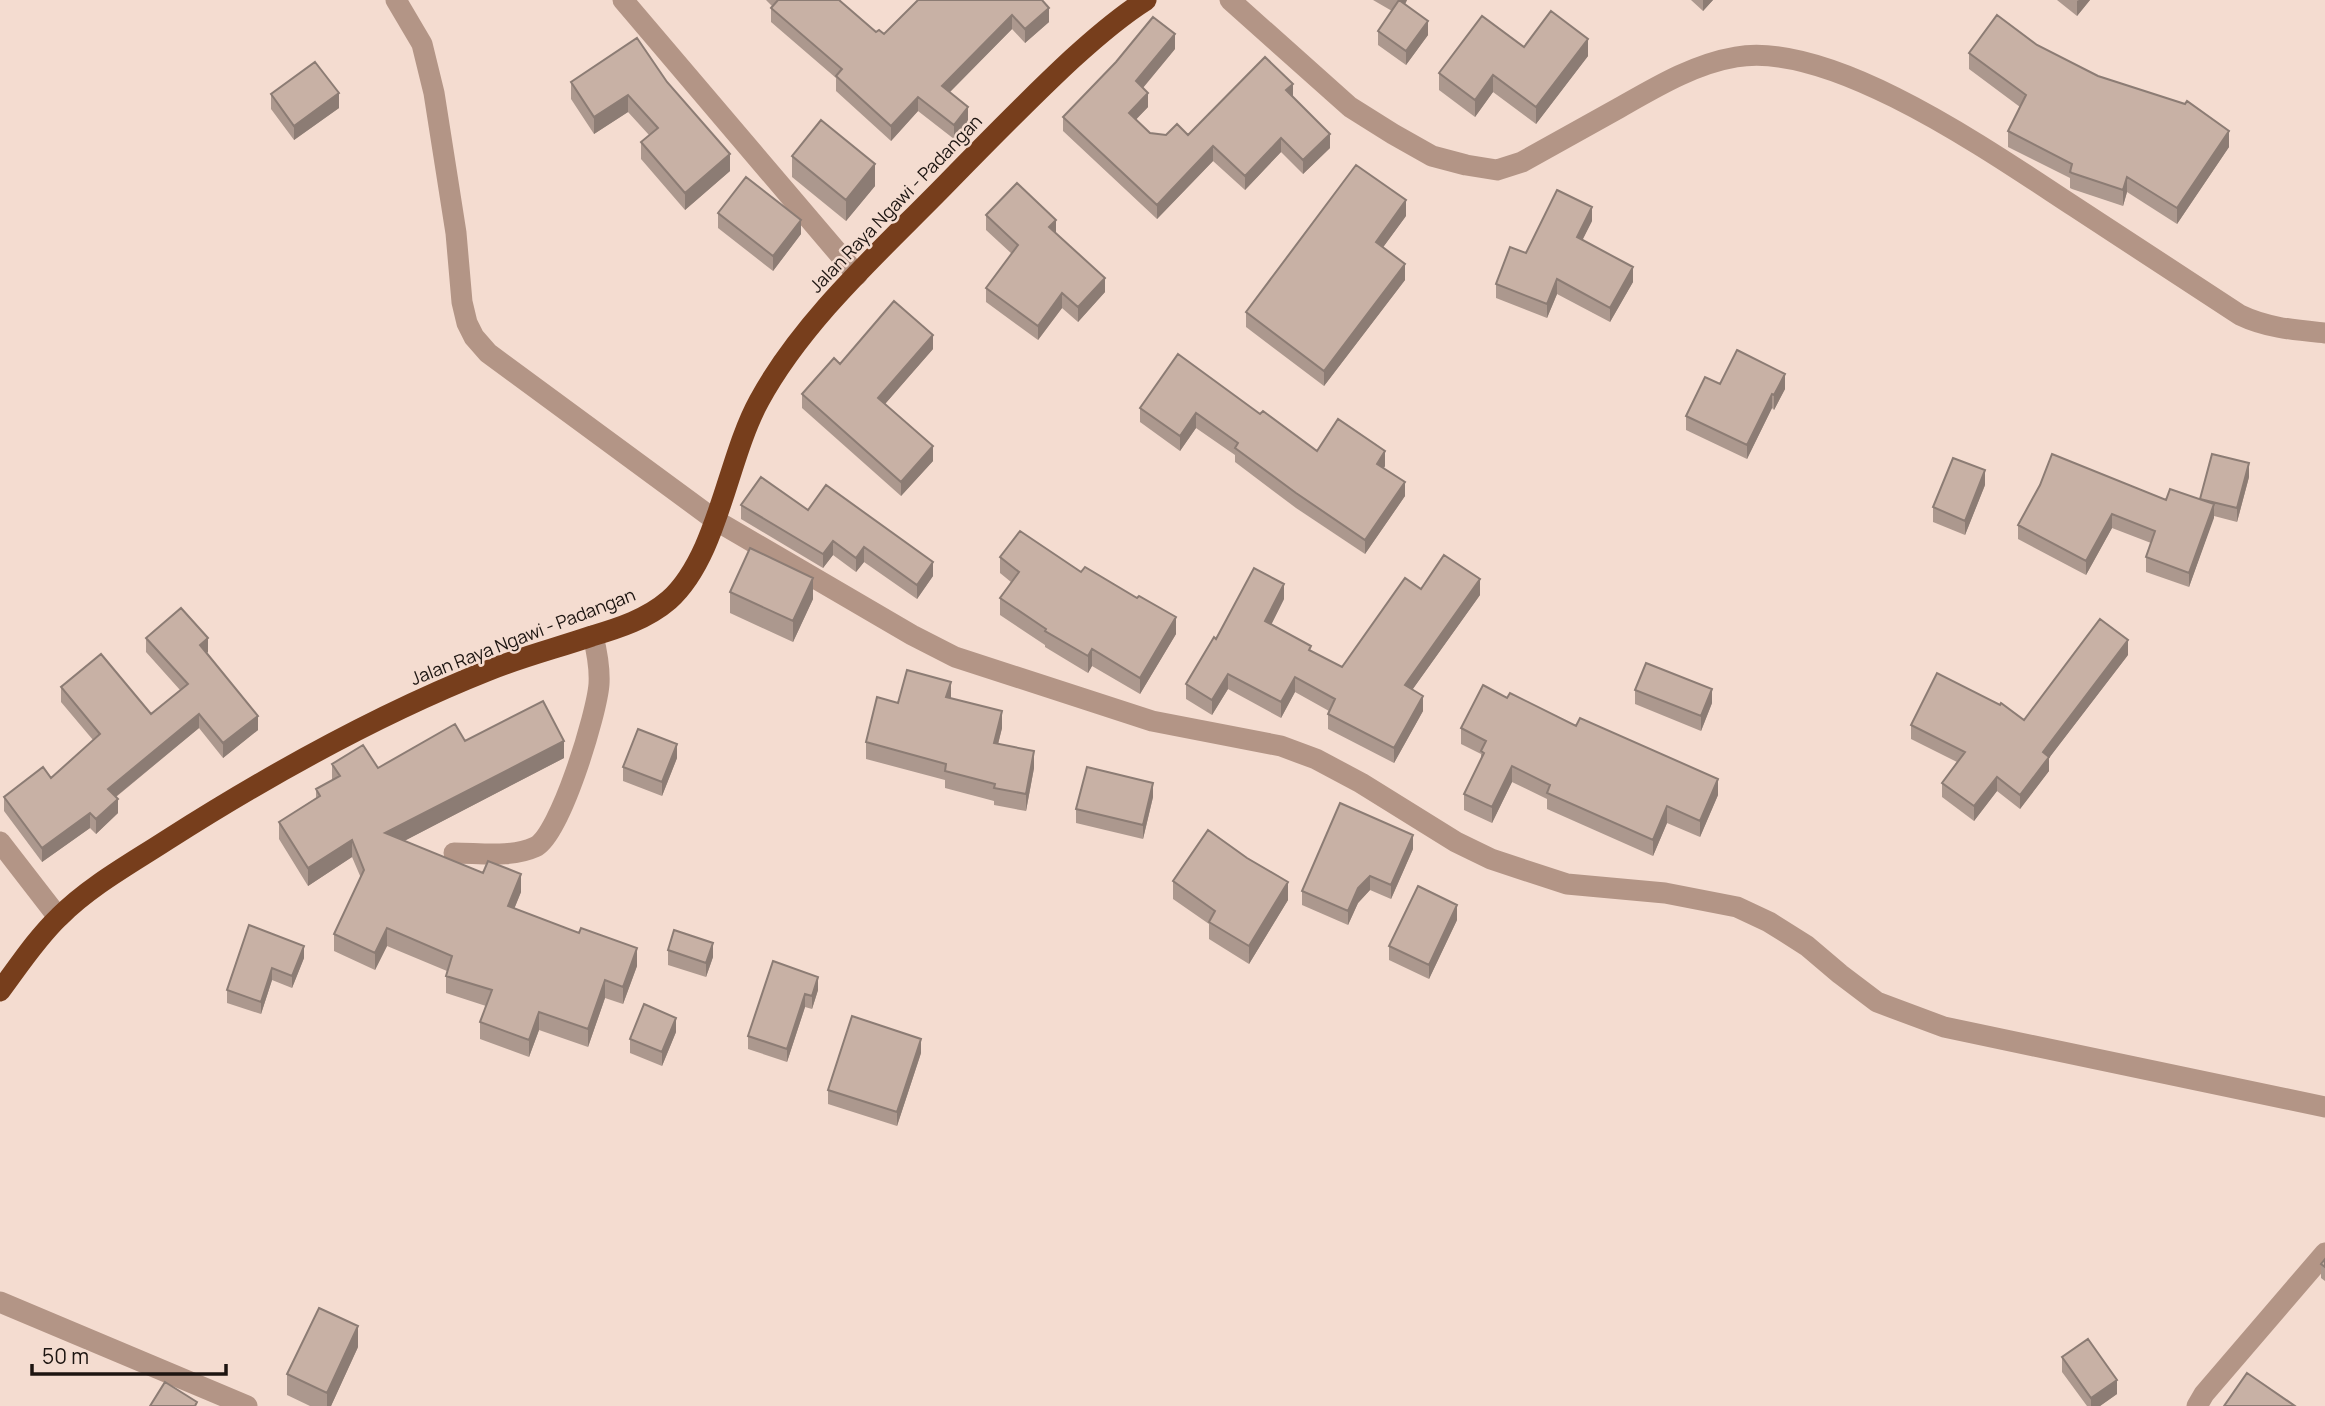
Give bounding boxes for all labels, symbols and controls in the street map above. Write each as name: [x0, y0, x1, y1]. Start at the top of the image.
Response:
street label: Jalan Raya Ngawi - Padangan: [804, 109, 987, 298]
street label: Jalan Raya Ngawi - Padangan: [407, 582, 638, 690]
scale bar: [32, 1332, 226, 1376]
text: 50 m: [42, 1342, 89, 1370]

